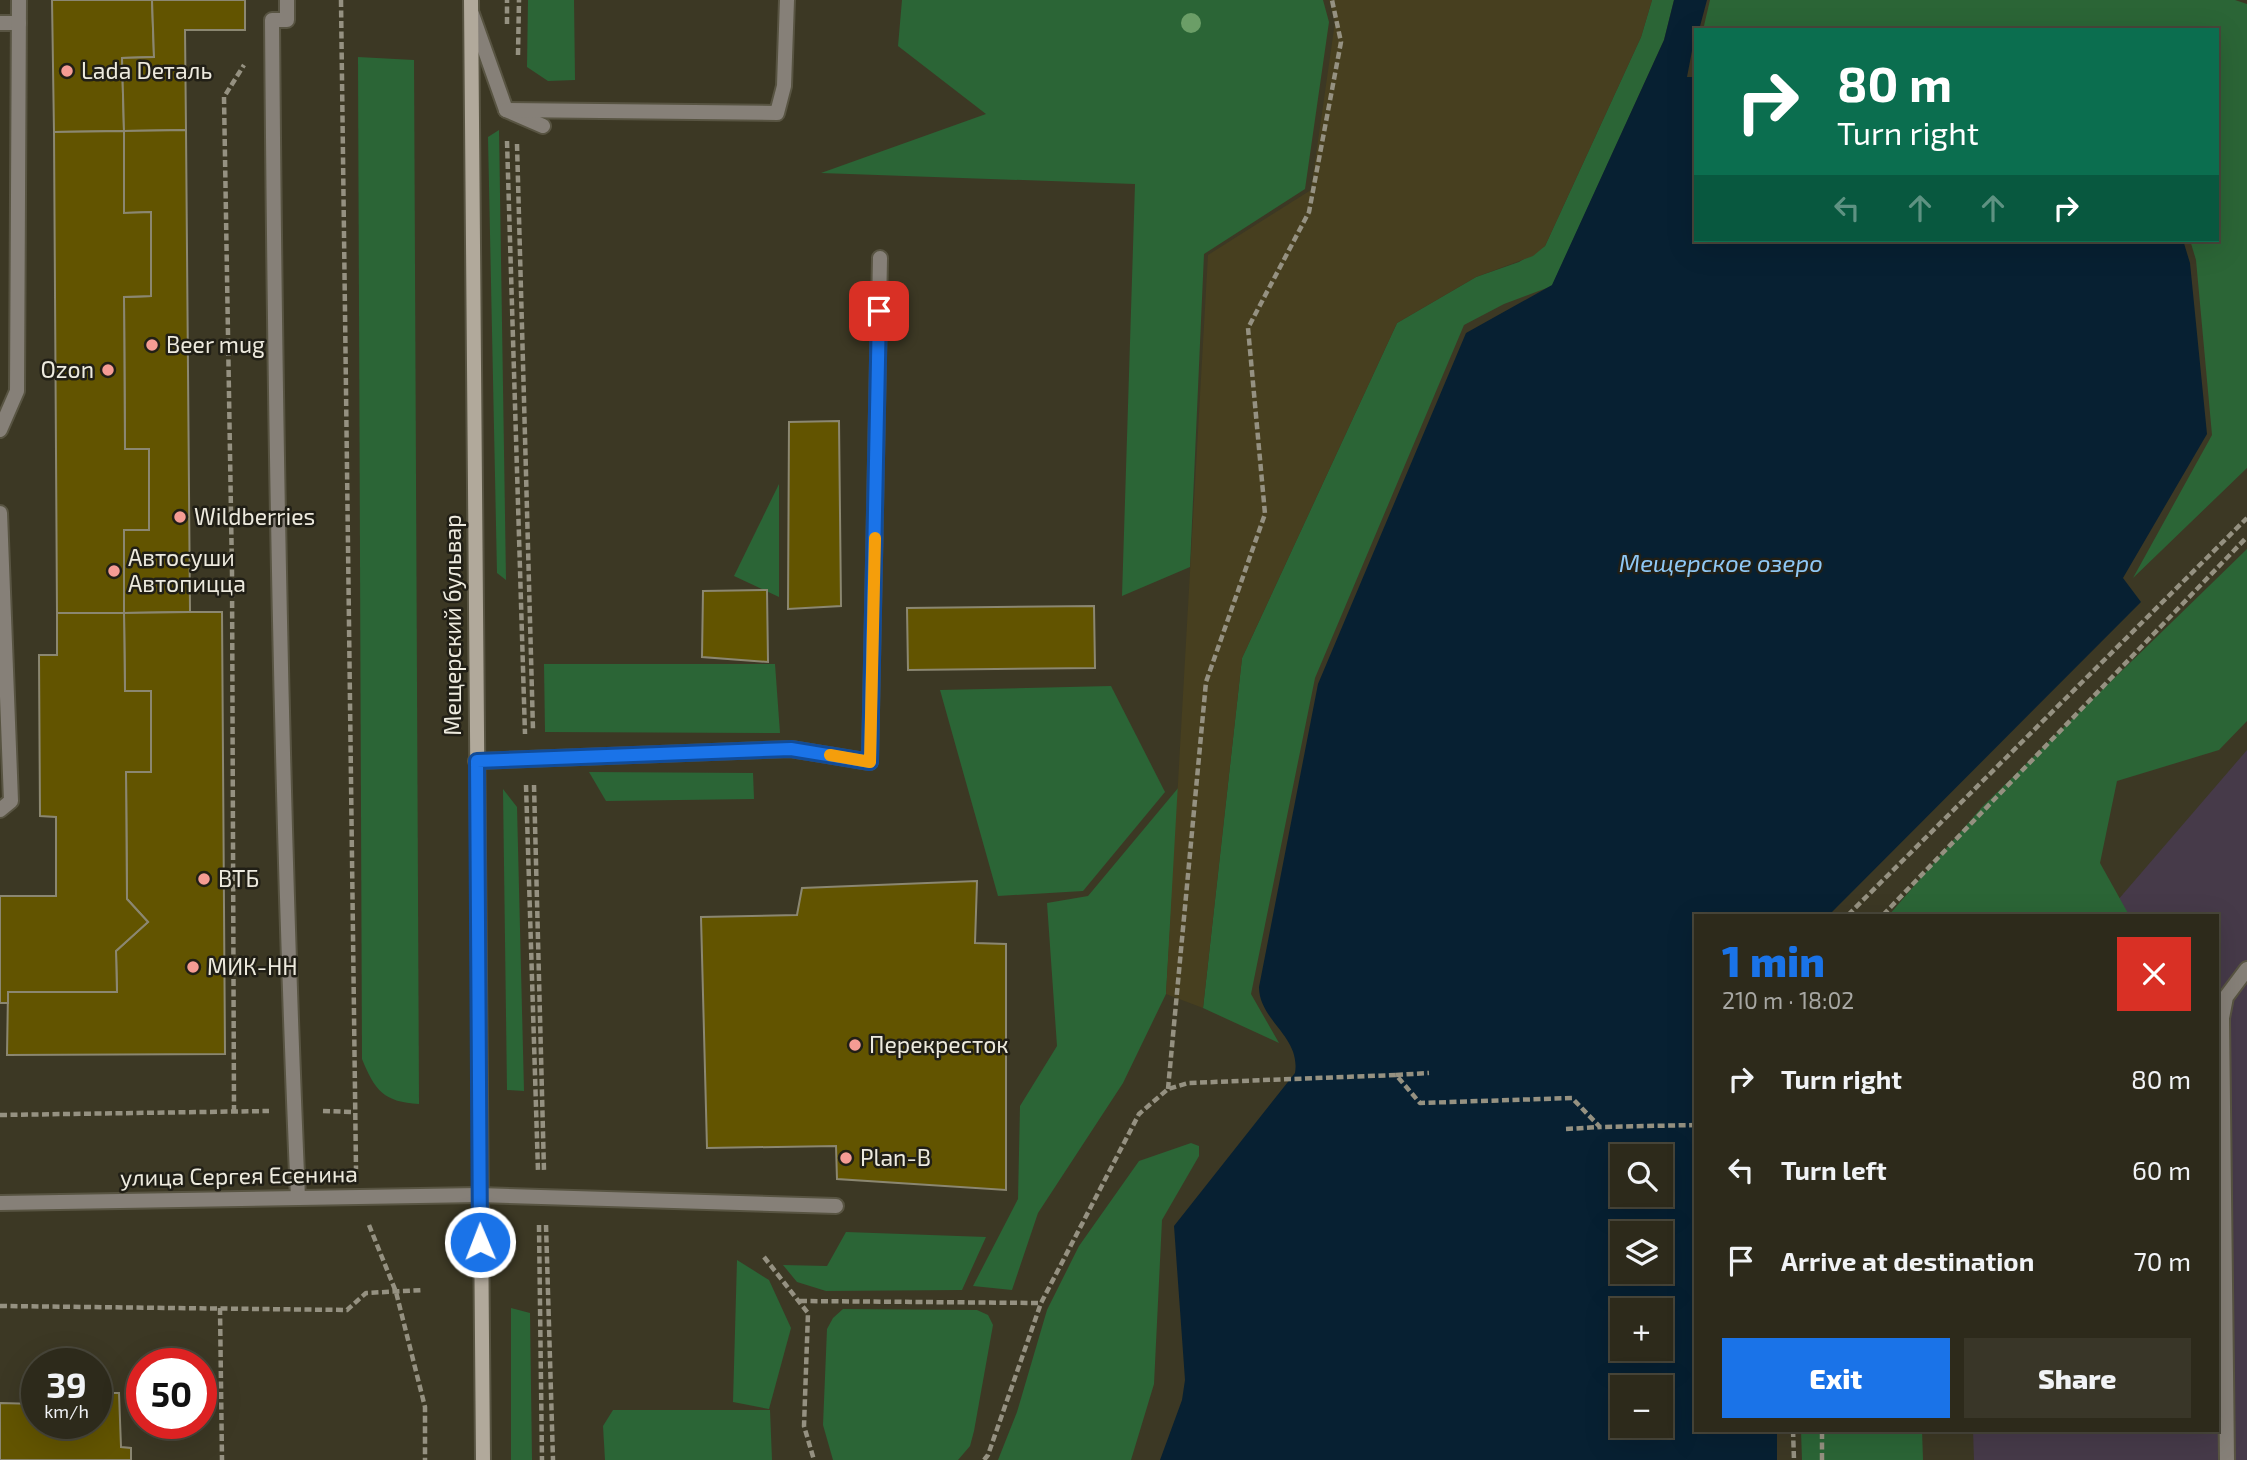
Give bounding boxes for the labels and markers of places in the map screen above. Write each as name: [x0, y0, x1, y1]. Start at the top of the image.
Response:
place label: Lada Dеталь: [81, 56, 212, 84]
marker: Lada Dеталь: [59, 63, 75, 79]
pin: [849, 281, 909, 341]
place label: Beer mug: [166, 330, 265, 358]
marker: Beer mug: [144, 337, 160, 353]
place label: Ozon: [41, 355, 94, 383]
marker: Ozon: [100, 362, 116, 378]
place label: Wildberries: [194, 502, 315, 530]
marker: Wildberries: [172, 509, 188, 525]
place label: Автосуши Автопицца: [128, 543, 246, 597]
marker: Автосуши Автопицца: [106, 563, 122, 579]
place label: ВТБ: [218, 864, 259, 892]
marker: ВТБ: [196, 871, 212, 887]
place label: МИК-НН: [207, 952, 298, 980]
marker: МИК-НН: [185, 959, 201, 975]
place label: Перекресток: [869, 1030, 1009, 1058]
marker: Перекресток: [847, 1037, 863, 1053]
place label: Plan-B: [860, 1143, 931, 1171]
marker: Plan-B: [838, 1150, 854, 1166]

